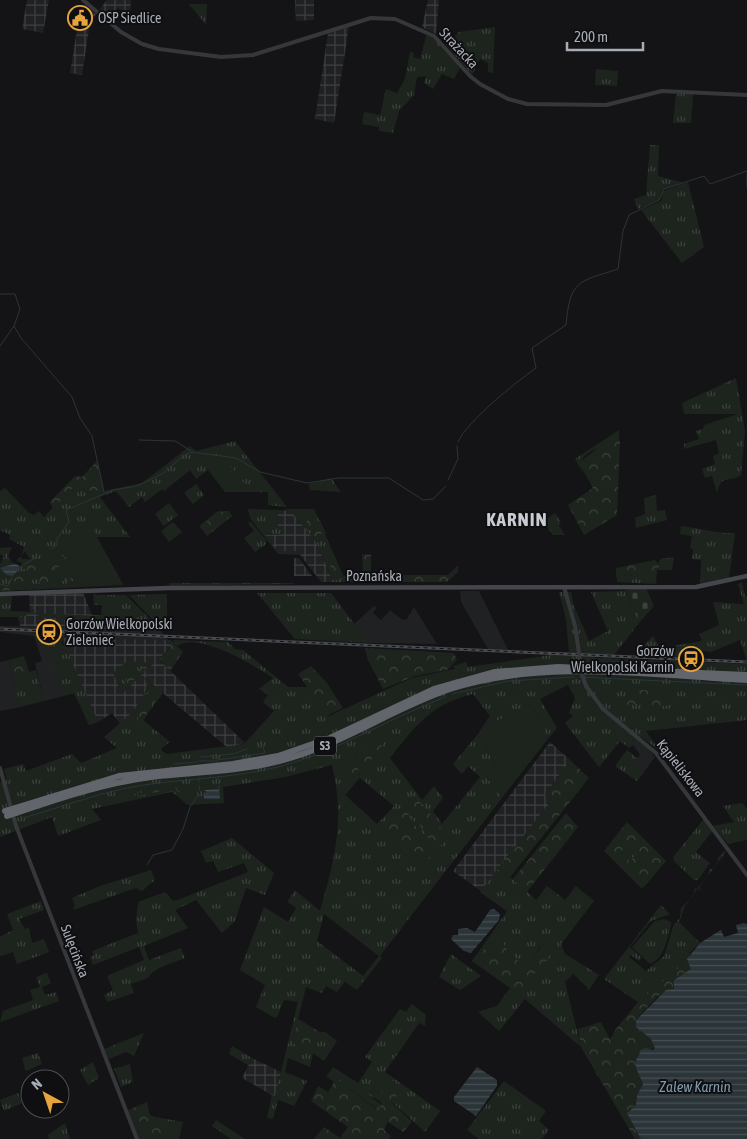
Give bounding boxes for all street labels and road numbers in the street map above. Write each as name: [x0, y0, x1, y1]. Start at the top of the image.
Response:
street label: Strażacka: [436, 24, 482, 72]
street label: Poznańska: [346, 568, 402, 584]
road number: S3: [314, 736, 336, 756]
street label: Kąpieliskowa: [654, 736, 708, 800]
street label: Sulęcińska: [58, 922, 92, 980]

